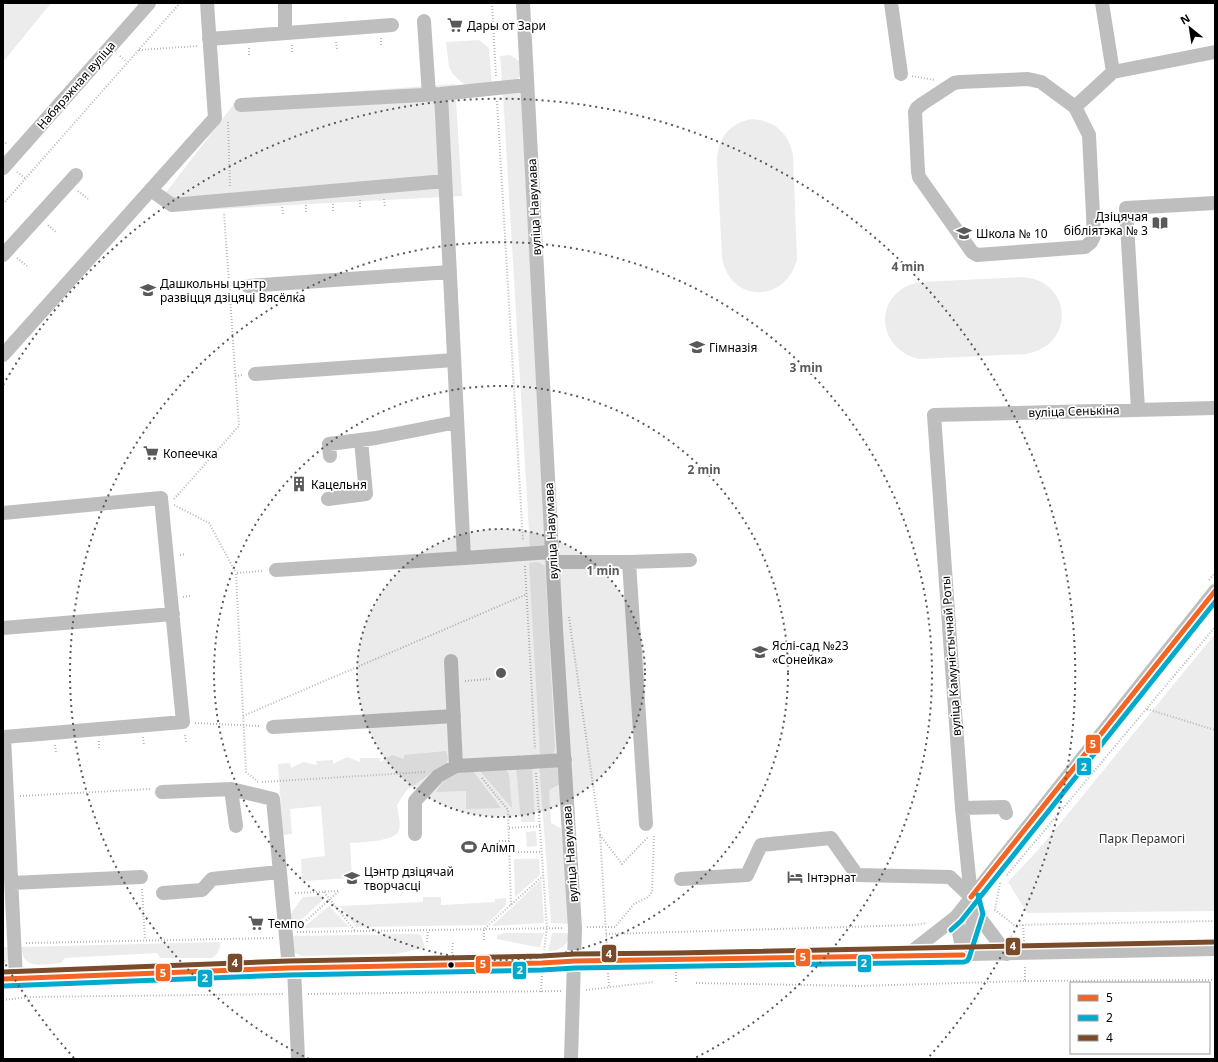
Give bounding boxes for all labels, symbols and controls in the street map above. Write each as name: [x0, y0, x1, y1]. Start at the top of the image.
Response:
north arrow: [1170, 8, 1210, 48]
text: N: [1177, 10, 1192, 28]
supermarket icon: Дары от Зари: [446, 16, 464, 34]
place label: Дары от Зари: [467, 17, 546, 34]
street label: Набярэжная вуліца: [33, 37, 119, 133]
street label: вуліца Навумава: [523, 158, 545, 256]
place label: Дзіцячая бібліятэка № 3: [1064, 208, 1148, 239]
library icon: Дзіцячая бібліятэка № 3: [1151, 214, 1169, 232]
school or university icon: Школа № 10: [955, 224, 973, 242]
place label: Школа № 10: [976, 225, 1048, 242]
text: 4 min: [891, 258, 925, 275]
place label: Дашкольны цэнтр развіцця дзіцяці Вясёлка: [160, 275, 305, 306]
school or university icon: Дашкольны цэнтр развіцця дзіцяці Вясёлка: [139, 281, 157, 299]
school or university icon: Гімназія: [688, 338, 706, 356]
place label: Гімназія: [709, 339, 757, 356]
text: 3 min: [789, 359, 823, 376]
street label: вуліца Сенькіна: [1028, 401, 1120, 421]
supermarket icon: Копеечка: [142, 444, 160, 462]
place label: Копеечка: [163, 445, 218, 462]
text: 2 min: [687, 461, 721, 478]
building icon: Кацельня: [290, 475, 308, 493]
place label: Кацельня: [311, 476, 367, 493]
street label: вуліца Навумава: [540, 482, 562, 580]
text: 1 min: [586, 562, 620, 579]
street label: вуліца Камуністычнай Роты: [937, 575, 965, 737]
place label: Яслі-сад №23 «Сонейка»: [772, 637, 849, 668]
school or university icon: Яслі-сад №23 «Сонейка»: [751, 643, 769, 661]
centre of rings: [494, 666, 508, 680]
line badge: 5: [1085, 734, 1101, 754]
text: 5: [1090, 736, 1096, 751]
line badge: 2: [1076, 757, 1092, 776]
text: 2: [1081, 759, 1087, 774]
street label: вуліца Навумава: [558, 805, 582, 903]
park label: Парк Перамогі: [1099, 830, 1185, 847]
sports icon: Алімп: [460, 838, 478, 856]
place label: Алімп: [481, 839, 515, 856]
place label: Цэнтр дзіцячай творчасці: [364, 863, 454, 894]
hotel icon: Інтэрнат: [786, 868, 804, 886]
school or university icon: Цэнтр дзіцячай творчасці: [343, 869, 361, 887]
place label: Інтэрнат: [807, 869, 857, 886]
supermarket icon: Темпо: [247, 914, 265, 932]
place label: Темпо: [268, 915, 304, 932]
line badge: 4: [1005, 937, 1021, 956]
text: 4: [1010, 938, 1017, 953]
line badge: 4: [601, 944, 617, 963]
text: 4: [606, 946, 613, 961]
line badge: 5: [795, 948, 811, 967]
text: 5: [800, 949, 806, 964]
line badge: 4: [227, 953, 243, 973]
line badge: 2: [857, 954, 872, 973]
text: 4: [232, 955, 239, 970]
line badge: 5: [475, 955, 491, 974]
text: 2: [861, 955, 867, 970]
text: 5: [480, 956, 486, 971]
unlabelled marker: [446, 960, 456, 970]
line badge: 2: [512, 961, 527, 980]
text: 2: [517, 962, 523, 977]
line badge: 5: [155, 963, 171, 982]
text: 5: [160, 965, 166, 980]
line badge: 2: [197, 969, 213, 988]
text: 2: [202, 970, 208, 985]
legend: [1070, 982, 1210, 1054]
text: 5: [1106, 989, 1113, 1006]
text: 2: [1106, 1009, 1113, 1026]
text: 4: [1106, 1029, 1113, 1046]

